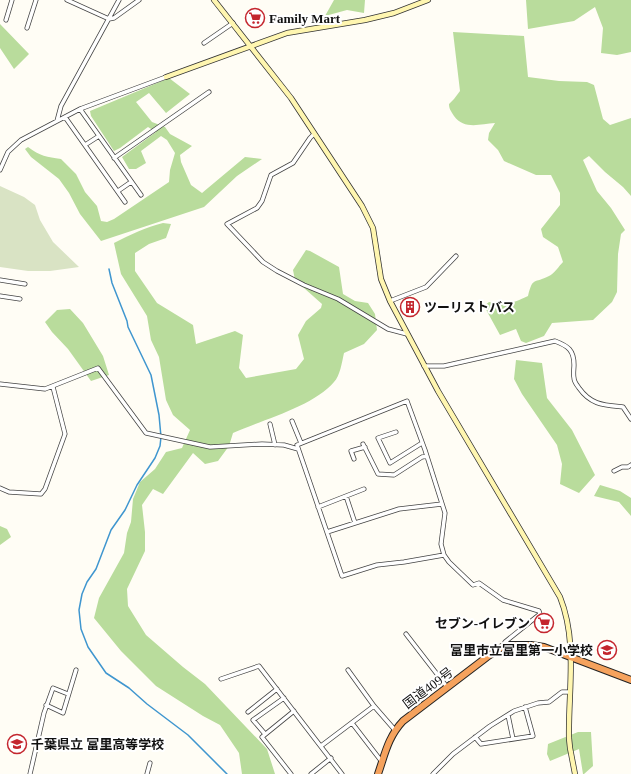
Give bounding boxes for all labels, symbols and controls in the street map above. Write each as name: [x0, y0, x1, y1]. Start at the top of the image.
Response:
supermarket icon: Family Mart: [244, 7, 266, 29]
place label: Family Mart: [269, 11, 341, 26]
building icon: ツーリストバス: [399, 296, 421, 318]
place label: ツーリストバス: [424, 300, 515, 315]
supermarket icon: セブン-イレブン: [533, 612, 555, 634]
place label: セブン-イレブン: [435, 616, 530, 631]
school or university icon: 富里市立富里第一小学校: [596, 639, 618, 661]
place label: 富里市立富里第一小学校: [450, 643, 593, 658]
street label: 国道409号: [400, 664, 456, 712]
school or university icon: 千葉県立 富里高等学校: [6, 733, 28, 755]
place label: 千葉県立 富里高等学校: [31, 737, 164, 752]

